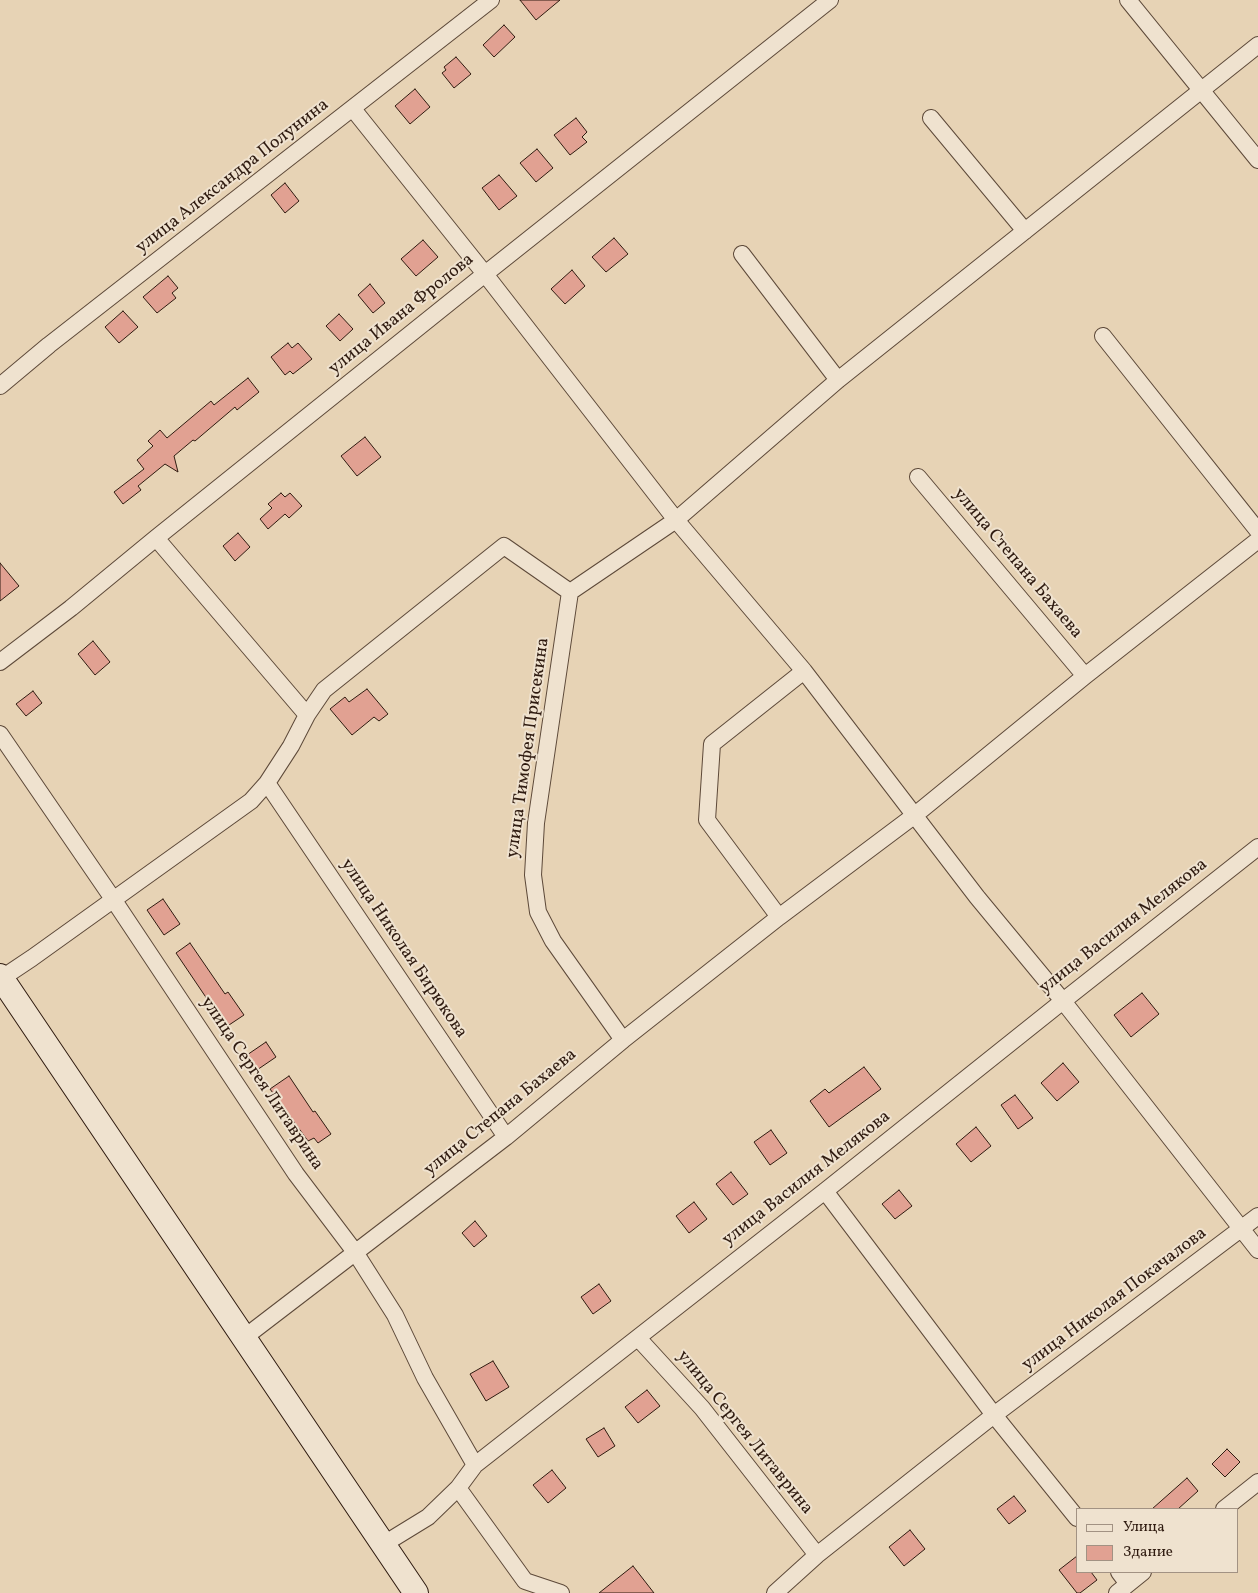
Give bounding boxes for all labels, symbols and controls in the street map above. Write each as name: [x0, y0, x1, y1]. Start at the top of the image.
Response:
street label: улица Александра Полунина: [132, 95, 334, 259]
street label: улица Ивана Фролова: [325, 250, 479, 380]
street label: улица Степана Бахаева: [948, 484, 1086, 644]
street label: улица Тимофея Присекина: [503, 636, 555, 860]
street label: улица Николая Бирюкова: [335, 855, 471, 1043]
street label: улица Василия Мелякова: [1035, 855, 1213, 999]
street label: улица Сергея Литаврина: [195, 993, 327, 1175]
street label: улица Степана Бахаева: [420, 1045, 582, 1181]
street label: улица Василия Мелякова: [718, 1107, 896, 1251]
street label: улица Николая Покачалова: [1018, 1223, 1212, 1377]
street label: улица Сергея Литаврина: [671, 1347, 817, 1519]
legend: [1076, 1508, 1238, 1573]
text: Улица: [1123, 1517, 1165, 1538]
text: Здание: [1123, 1542, 1173, 1563]

